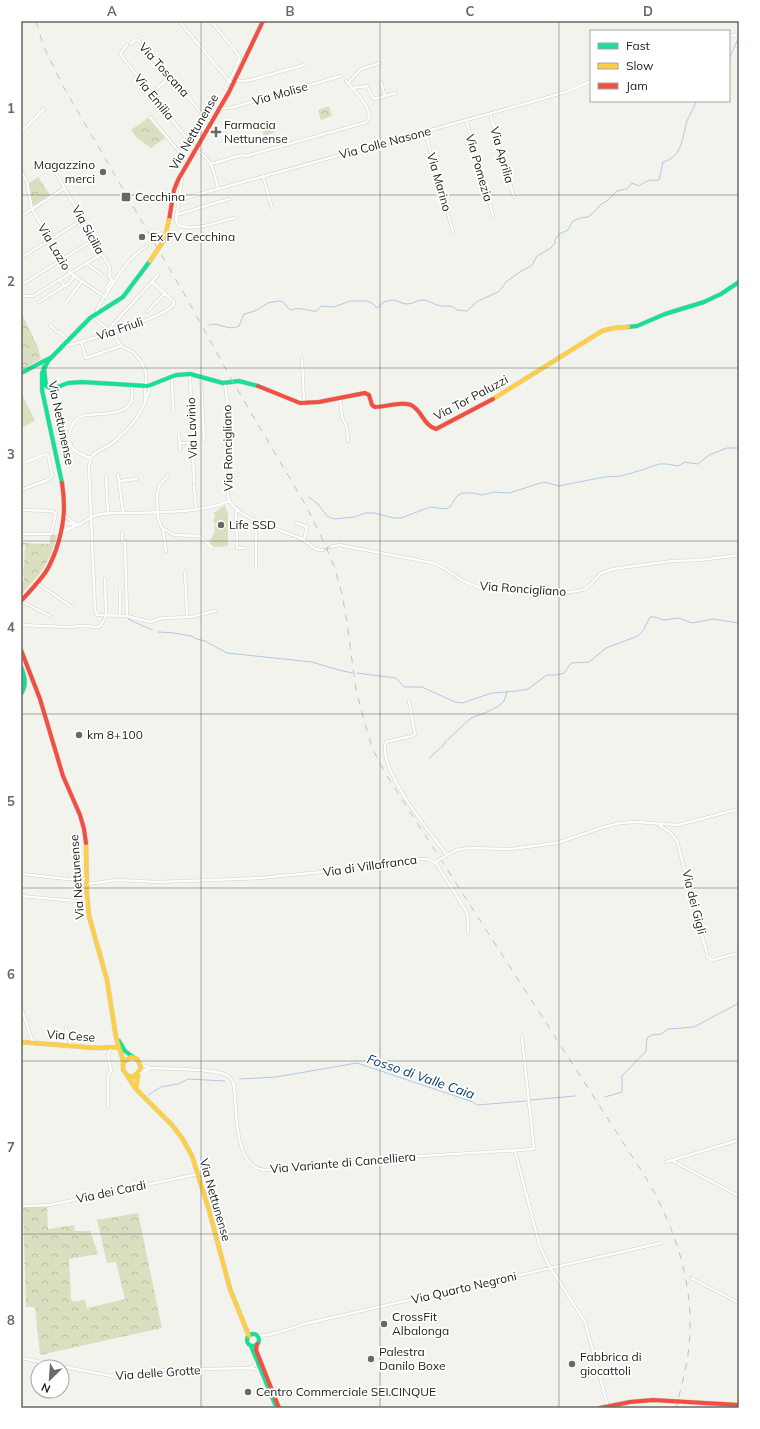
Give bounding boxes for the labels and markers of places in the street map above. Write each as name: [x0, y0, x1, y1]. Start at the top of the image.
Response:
place label: Farmacia Nettunense: [224, 117, 288, 146]
marker: Farmacia Nettunense: [211, 127, 221, 137]
place label: Magazzino merci: [34, 157, 95, 186]
marker: Magazzino merci: [98, 167, 108, 177]
place label: Cecchina: [135, 189, 185, 204]
marker: Cecchina: [120, 191, 132, 203]
place label: Ex FV Cecchina: [150, 229, 235, 244]
marker: Ex FV Cecchina: [137, 232, 147, 242]
place label: Life SSD: [229, 517, 276, 532]
marker: Life SSD: [216, 520, 226, 530]
place label: km 8+100: [87, 727, 143, 742]
marker: km 8+100: [74, 730, 84, 740]
place label: CrossFit Albalonga: [392, 1309, 449, 1338]
marker: CrossFit Albalonga: [379, 1319, 389, 1329]
place label: Palestra Danilo Boxe: [379, 1344, 446, 1373]
place label: Fabbrica di giocattoli: [580, 1349, 642, 1378]
marker: Palestra Danilo Boxe: [366, 1354, 376, 1364]
marker: Fabbrica di giocattoli: [567, 1359, 577, 1369]
place label: Centro Commerciale SEI.CINQUE: [256, 1384, 436, 1399]
marker: Centro Commerciale SEI.CINQUE: [243, 1387, 253, 1397]

